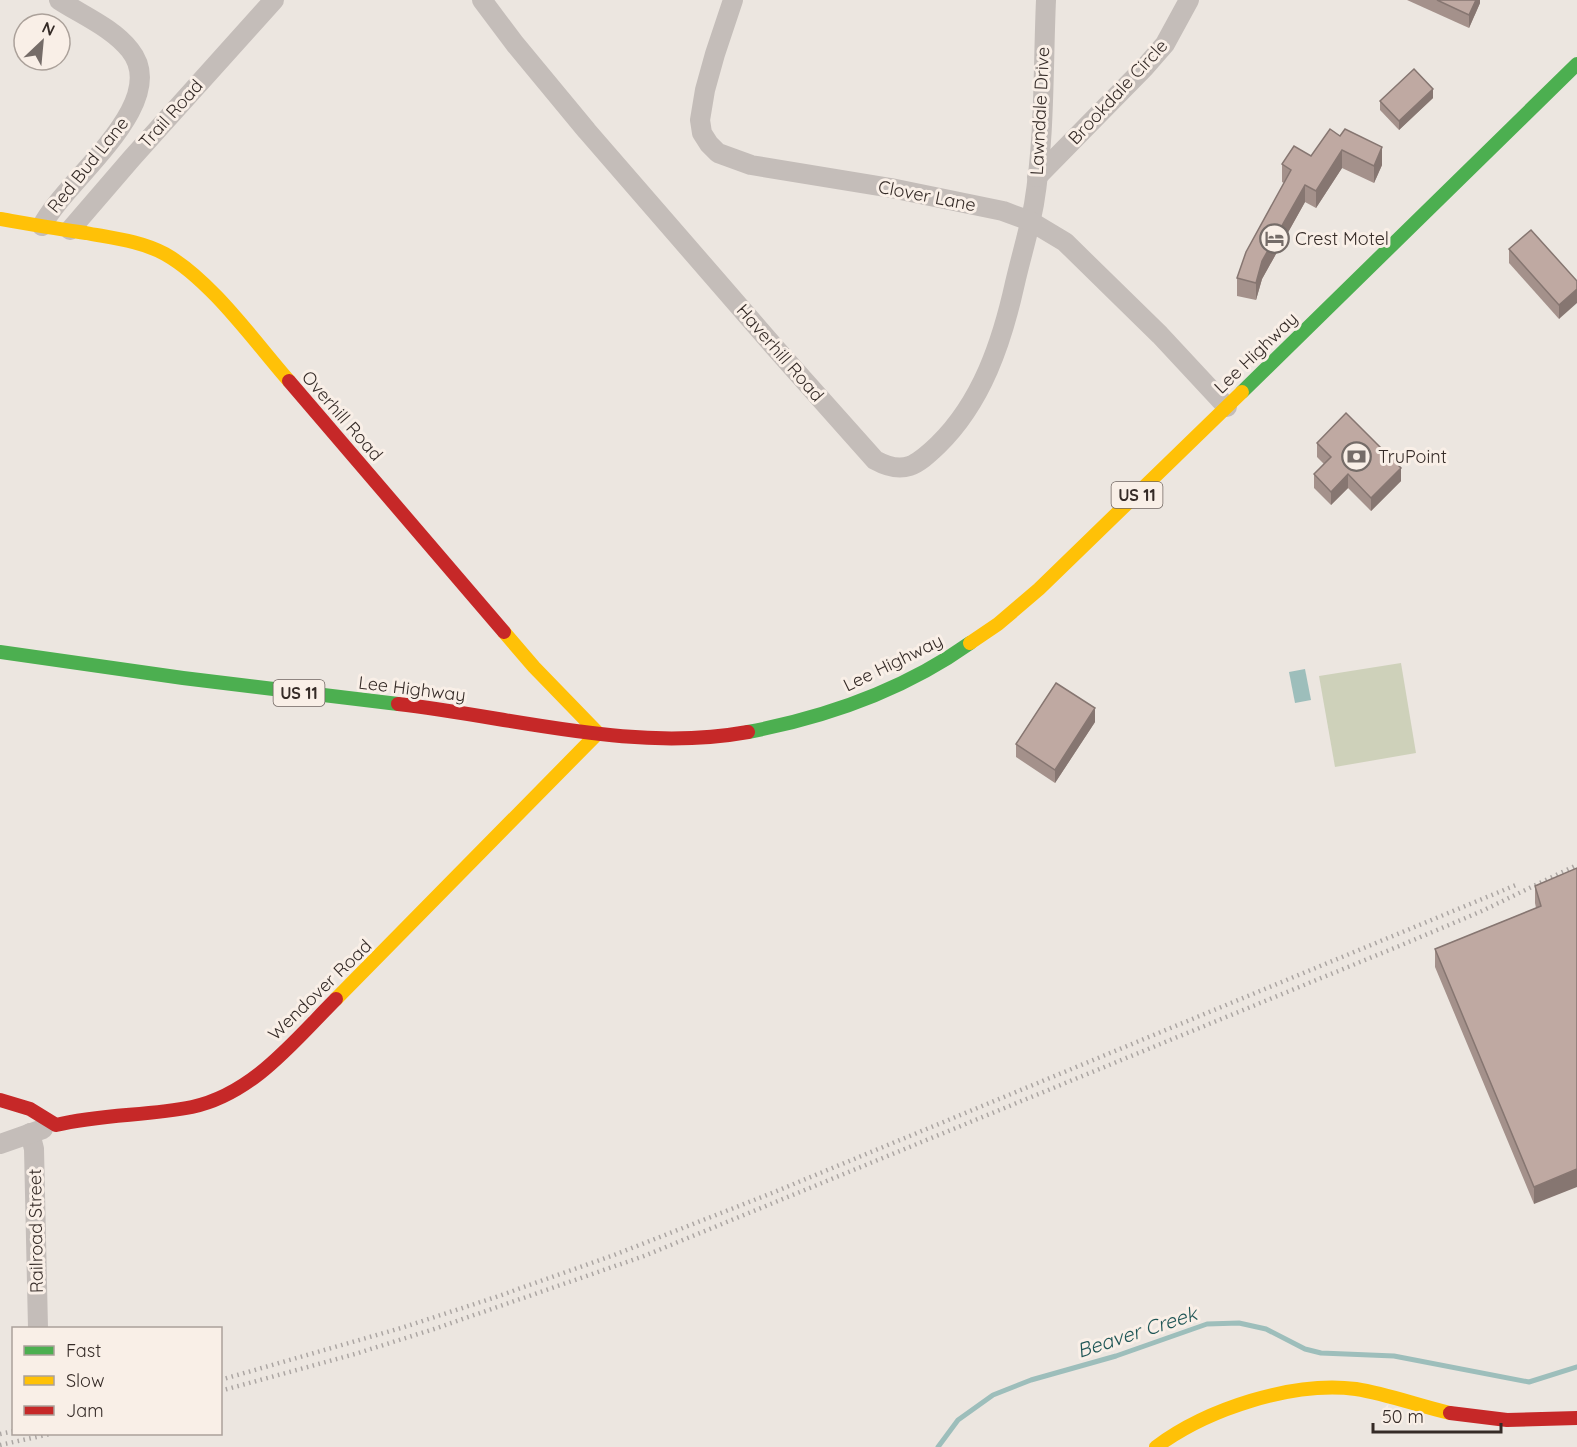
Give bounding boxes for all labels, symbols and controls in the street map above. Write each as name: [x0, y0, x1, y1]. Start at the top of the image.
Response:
north arrow: [12, 12, 72, 72]
text: N: [39, 17, 58, 40]
street label: Brookdale Circle: [1063, 34, 1172, 149]
street label: Lawndale Drive: [1025, 46, 1054, 176]
street label: Trail Road: [134, 74, 208, 153]
street label: Red Bud Lane: [42, 112, 133, 217]
street label: Clover Lane: [876, 175, 978, 216]
hotel icon: Crest Motel: [1258, 223, 1290, 255]
place label: Crest Motel: [1295, 227, 1389, 250]
street label: Haverhill Road: [732, 299, 829, 406]
street label: Lee Highway: [1209, 307, 1302, 398]
street label: Overhill Road: [297, 366, 388, 466]
bank icon: TruPoint: [1341, 441, 1373, 473]
place label: TruPoint: [1378, 445, 1447, 468]
road number: US 11: [1112, 482, 1162, 508]
street label: Lee Highway: [839, 629, 946, 697]
street label: Lee Highway: [357, 671, 467, 706]
road number: US 11: [274, 680, 324, 706]
street label: Wendover Road: [263, 934, 376, 1045]
street label: Railroad Street: [23, 1169, 48, 1293]
water label: Beaver Creek: [1074, 1300, 1202, 1363]
legend: [12, 1327, 222, 1435]
text: Fast: [66, 1339, 101, 1362]
text: Slow: [66, 1369, 104, 1392]
scale bar: [1373, 1396, 1500, 1434]
text: Jam: [66, 1399, 104, 1422]
text: 50 m: [1382, 1405, 1424, 1428]

